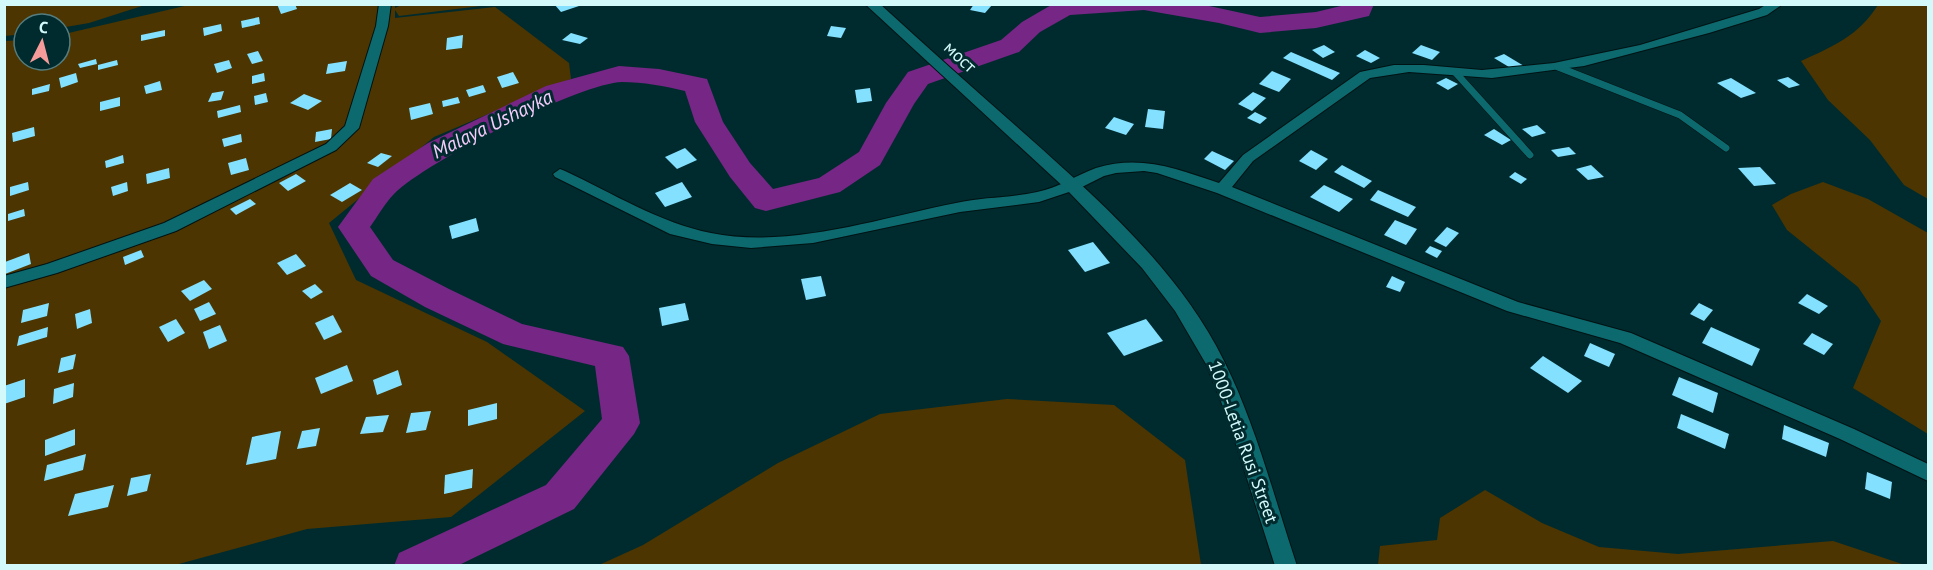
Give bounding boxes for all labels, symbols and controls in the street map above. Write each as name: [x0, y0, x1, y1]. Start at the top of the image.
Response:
north arrow: [12, 12, 72, 72]
text: С: [38, 17, 49, 38]
street label: мост: [939, 36, 982, 78]
water label: Malaya Ushayka: [427, 83, 557, 164]
street label: 1000-Letia Rusi Street: [1203, 357, 1284, 526]

